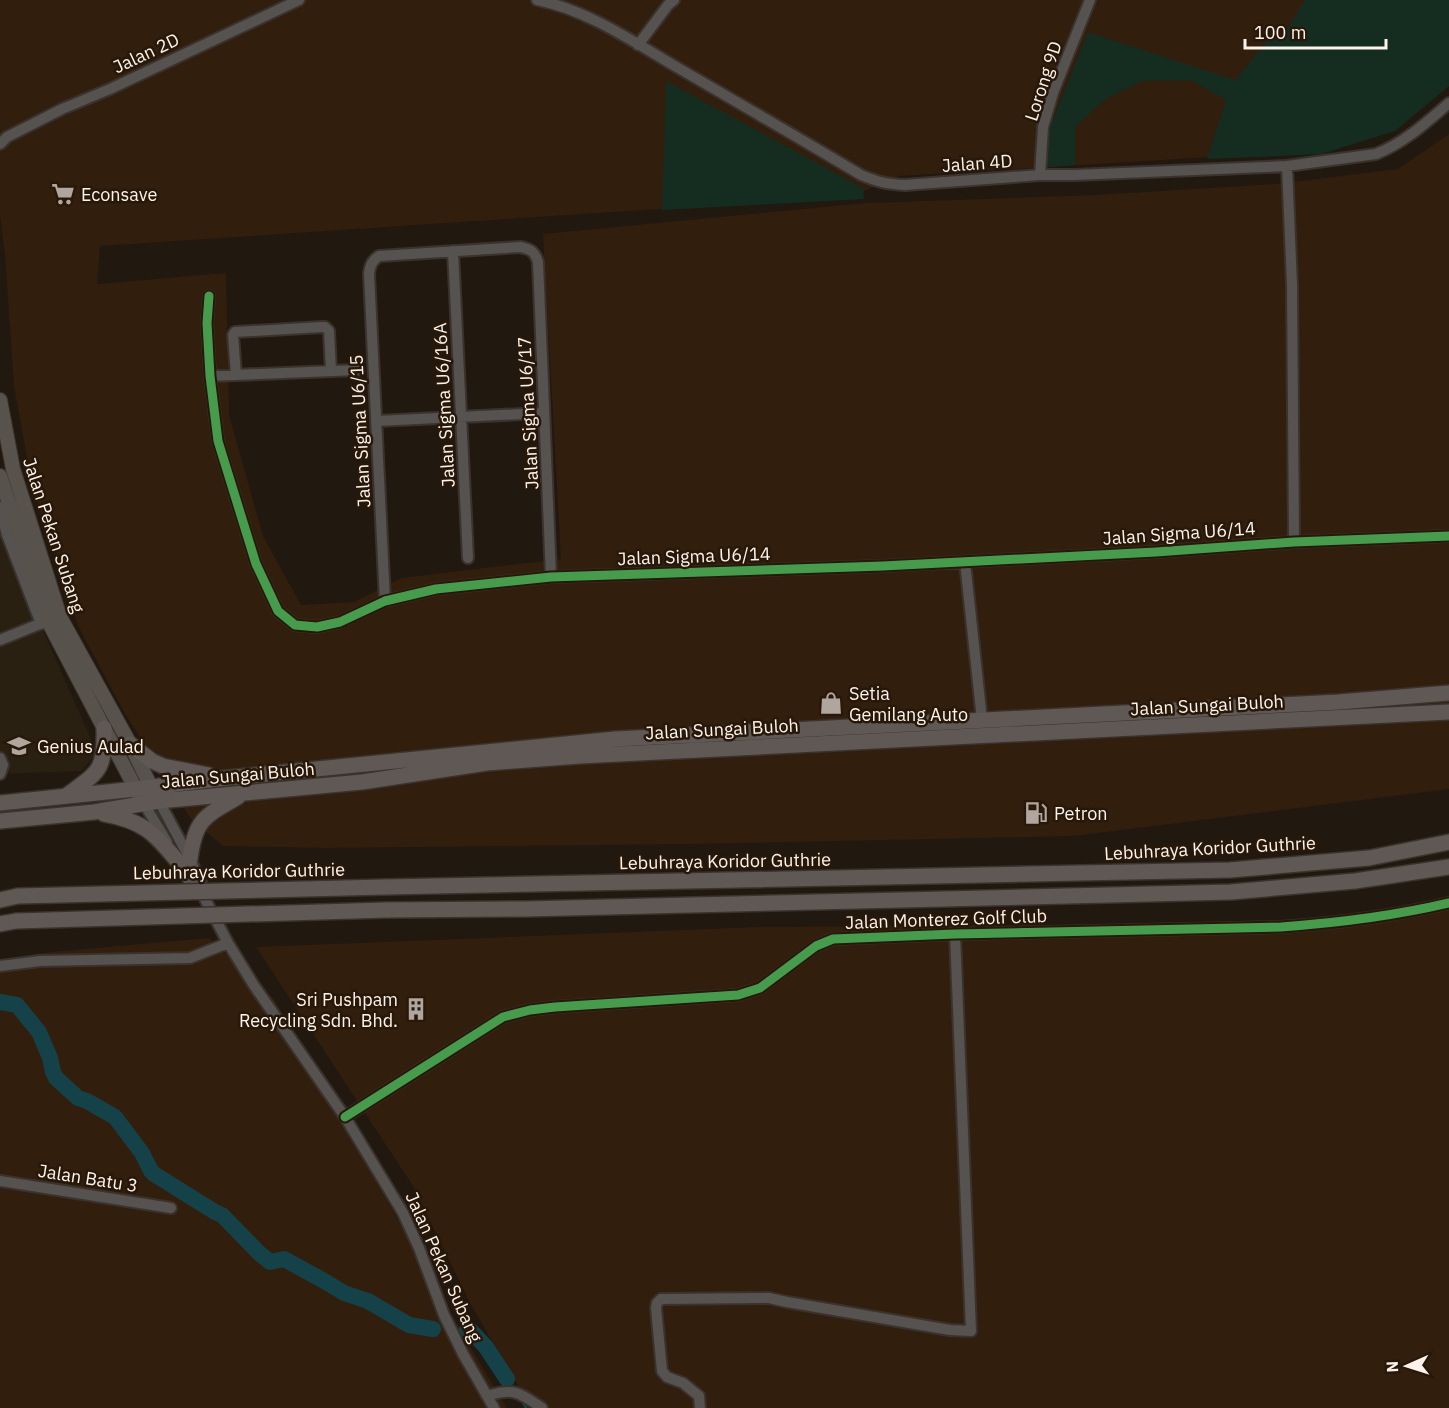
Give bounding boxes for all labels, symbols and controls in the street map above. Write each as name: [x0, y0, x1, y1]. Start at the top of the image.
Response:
scale bar: [1245, 12, 1386, 50]
text: 100 m: [1254, 21, 1306, 44]
street label: Jalan 2D: [109, 28, 183, 78]
street label: Lorong 9D: [1019, 38, 1067, 124]
street label: Jalan 4D: [941, 149, 1013, 177]
supermarket icon: Econsave: [50, 181, 76, 207]
place label: Econsave: [81, 183, 158, 206]
street label: Jalan Sigma U6/16A: [428, 322, 460, 488]
street label: Jalan Sigma U6/17: [513, 336, 543, 490]
street label: Jalan Sigma U6/15: [345, 354, 375, 508]
street label: Jalan Pekan Subang: [18, 454, 90, 616]
street label: Jalan Sigma U6/14: [1102, 516, 1256, 550]
street label: Jalan Sigma U6/14: [617, 542, 771, 570]
place label: Setia Gemilang Auto: [849, 682, 968, 726]
street label: Jalan Sungai Buloh: [1130, 689, 1284, 721]
shop icon: Setia Gemilang Auto: [818, 690, 844, 716]
street label: Jalan Sungai Buloh: [645, 713, 799, 745]
school or university icon: Genius Aulad: [6, 733, 32, 759]
place label: Genius Aulad: [37, 735, 144, 758]
street label: Jalan Sungai Buloh: [160, 757, 316, 793]
fuel station icon: Petron: [1023, 800, 1049, 826]
place label: Petron: [1054, 802, 1108, 825]
street label: Lebuhraya Koridor Guthrie: [1104, 831, 1317, 865]
street label: Lebuhraya Koridor Guthrie: [619, 848, 831, 874]
street label: Lebuhraya Koridor Guthrie: [133, 858, 345, 884]
street label: Jalan Monterez Golf Club: [845, 904, 1047, 934]
place label: Sri Pushpam Recycling Sdn. Bhd.: [239, 988, 398, 1032]
building icon: Sri Pushpam Recycling Sdn. Bhd.: [403, 996, 429, 1022]
street label: Jalan Batu 3: [36, 1159, 140, 1197]
street label: Jalan Pekan Subang: [401, 1188, 488, 1346]
north arrow: [1377, 1336, 1437, 1396]
text: N: [1382, 1360, 1402, 1373]

